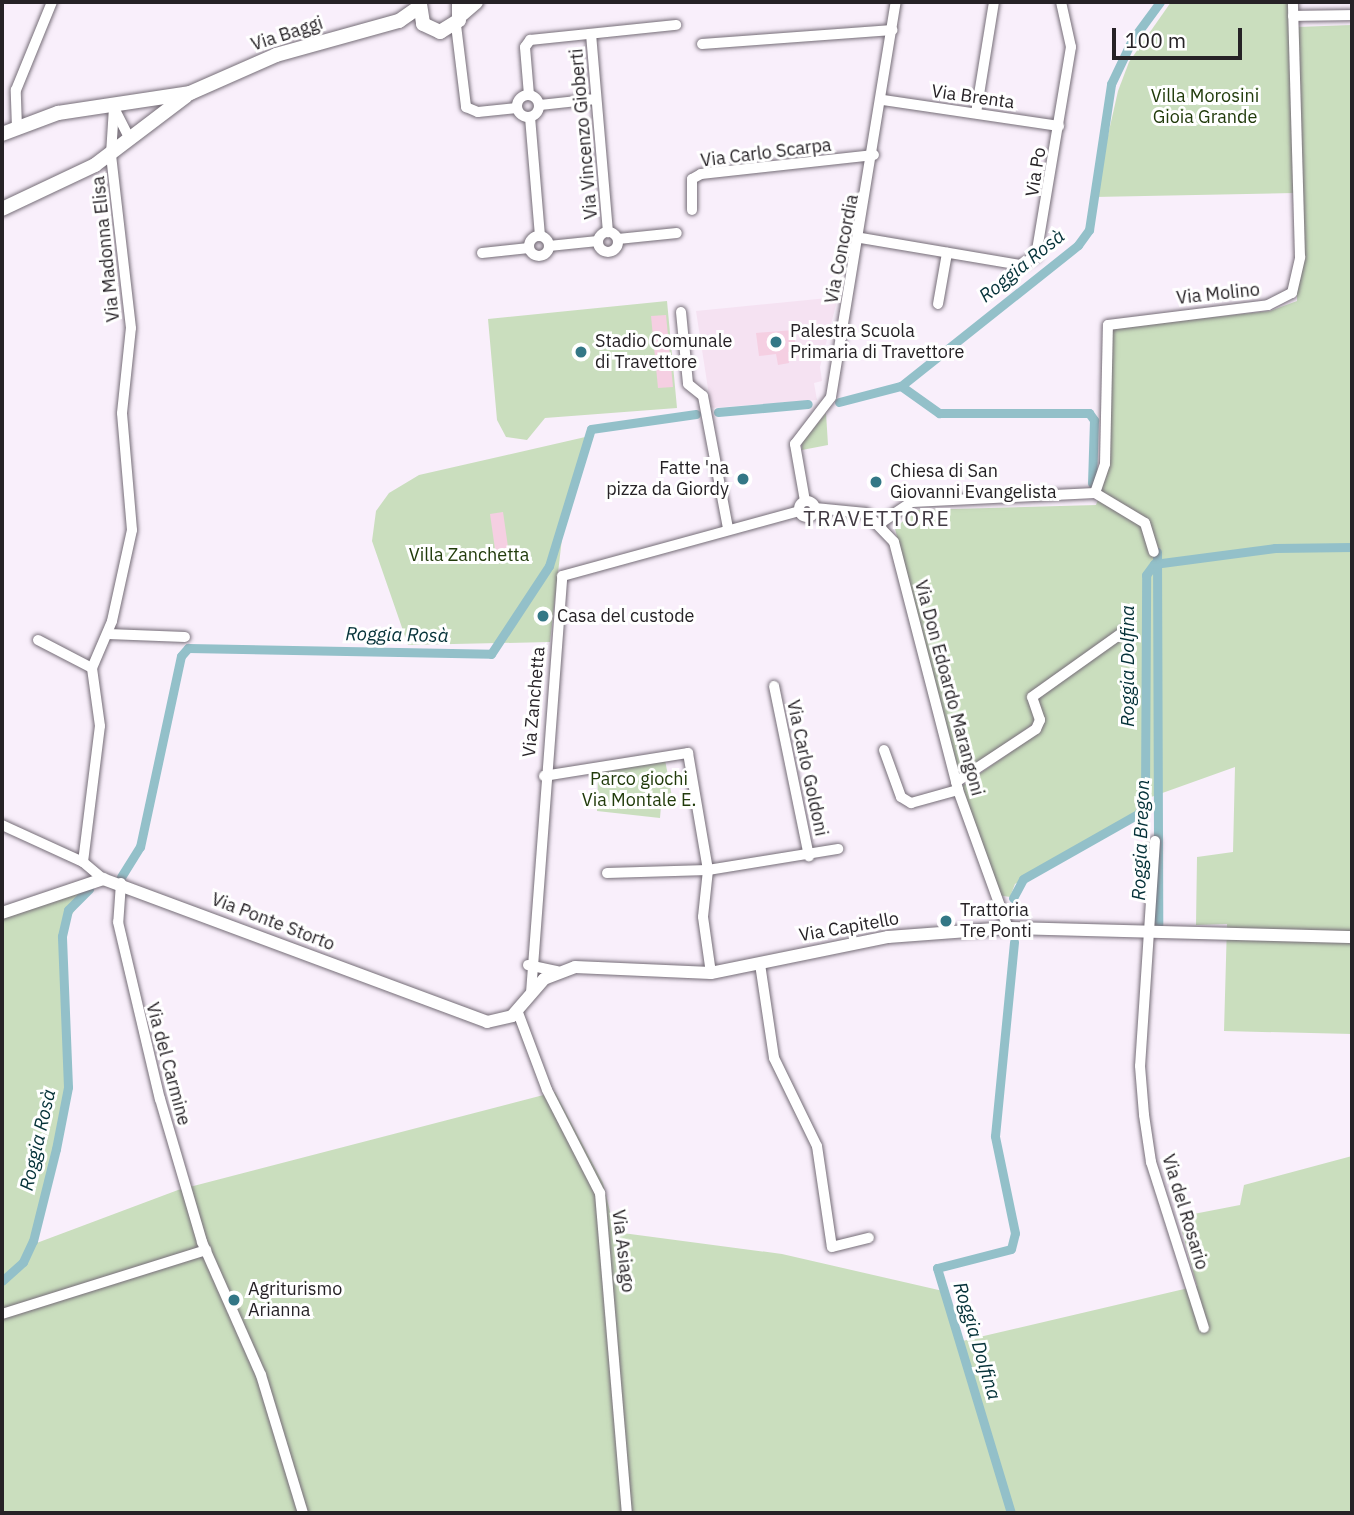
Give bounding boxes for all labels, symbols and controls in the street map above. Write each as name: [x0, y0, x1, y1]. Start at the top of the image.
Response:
street label: Via Baggi: [248, 12, 326, 56]
scale bar: [1116, 14, 1246, 58]
text: 100 m: [1125, 26, 1186, 54]
street label: Via Vincenzo Gioberti: [566, 48, 602, 220]
street label: Via Brenta: [930, 80, 1016, 114]
park label: Villa Morosini Gioia Grande: [1151, 86, 1259, 128]
street label: Via Carlo Scarpa: [699, 134, 833, 172]
street label: Via Po: [1021, 146, 1051, 198]
street label: Via Madonna Elisa: [88, 175, 124, 323]
street label: Via Concordia: [821, 193, 863, 305]
water label: Roggia Rosà: [975, 225, 1069, 307]
street label: Via Molino: [1175, 279, 1261, 309]
place label: Palestra Scuola Primaria di Travettore: [790, 321, 964, 364]
place label: Stadio Comunale di Travettore: [595, 331, 732, 374]
marker: Palestra Scuola Primaria di Travettore: [768, 334, 784, 350]
marker: Stadio Comunale di Travettore: [573, 344, 589, 360]
place label: Fatte 'na pizza da Giordy: [606, 458, 729, 500]
place label: Chiesa di San Giovanni Evangelista: [890, 461, 1057, 504]
marker: Fatte 'na pizza da Giordy: [735, 471, 751, 487]
marker: Chiesa di San Giovanni Evangelista: [868, 474, 884, 490]
district label: TRAVETTORE: [804, 505, 950, 531]
park label: Villa Zanchetta: [409, 544, 529, 566]
street label: Via Don Edoardo Marangoni: [910, 578, 988, 798]
place label: Casa del custode: [557, 605, 694, 627]
water label: Roggia Dolfina: [1117, 605, 1139, 727]
marker: Casa del custode: [535, 608, 551, 624]
water label: Roggia Rosà: [345, 623, 449, 647]
street label: Via Zanchetta: [518, 646, 550, 758]
street label: Via Carlo Goldoni: [782, 698, 832, 838]
park label: Parco giochi Via Montale E.: [582, 769, 696, 812]
water label: Roggia Bregon: [1127, 779, 1155, 901]
street label: Via Ponte Storto: [208, 889, 338, 955]
place label: Trattoria Tre Ponti: [960, 900, 1032, 942]
street label: Via Capitello: [797, 908, 901, 946]
marker: Trattoria Tre Ponti: [938, 913, 954, 929]
street label: Via del Carmine: [141, 1000, 195, 1128]
water label: Roggia Rosà: [15, 1087, 61, 1193]
street label: Via del Rosario: [1157, 1152, 1213, 1272]
street label: Via Asiago: [607, 1208, 639, 1294]
place label: Agriturismo Arianna: [248, 1279, 342, 1322]
water label: Roggia Dolfina: [948, 1279, 1006, 1403]
marker: Agriturismo Arianna: [226, 1292, 242, 1308]

